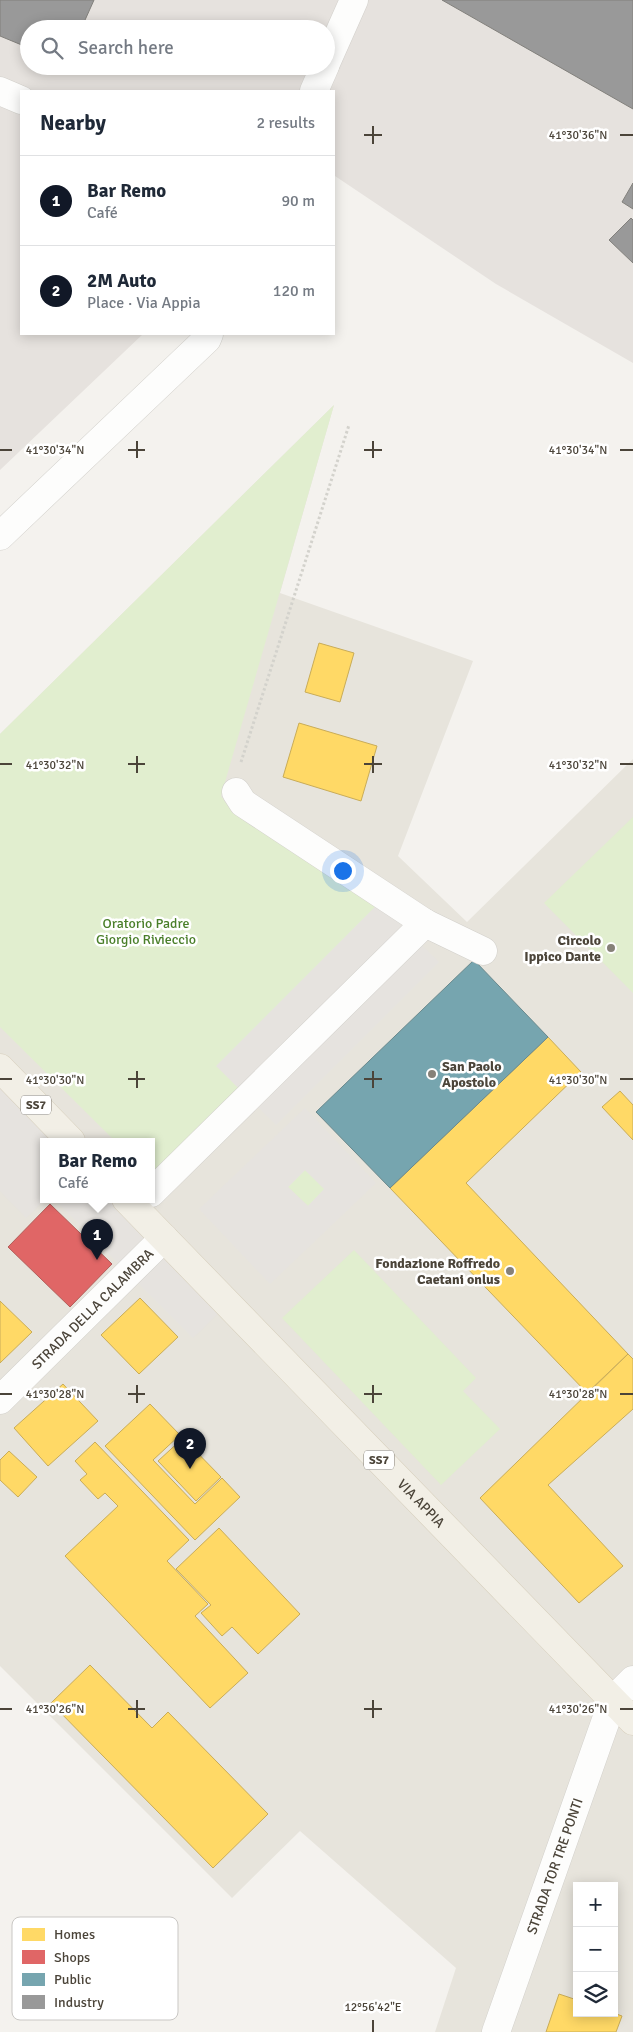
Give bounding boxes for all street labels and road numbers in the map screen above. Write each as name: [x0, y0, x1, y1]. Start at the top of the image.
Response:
road number: SS7: [21, 1096, 51, 1114]
street label: STRADA DELLA CALAMBRA: [28, 1245, 158, 1373]
road number: SS7: [364, 1450, 394, 1470]
street label: VIA APPIA: [394, 1476, 449, 1532]
street label: STRADA TOR TRE PONTI: [523, 1796, 587, 1936]

